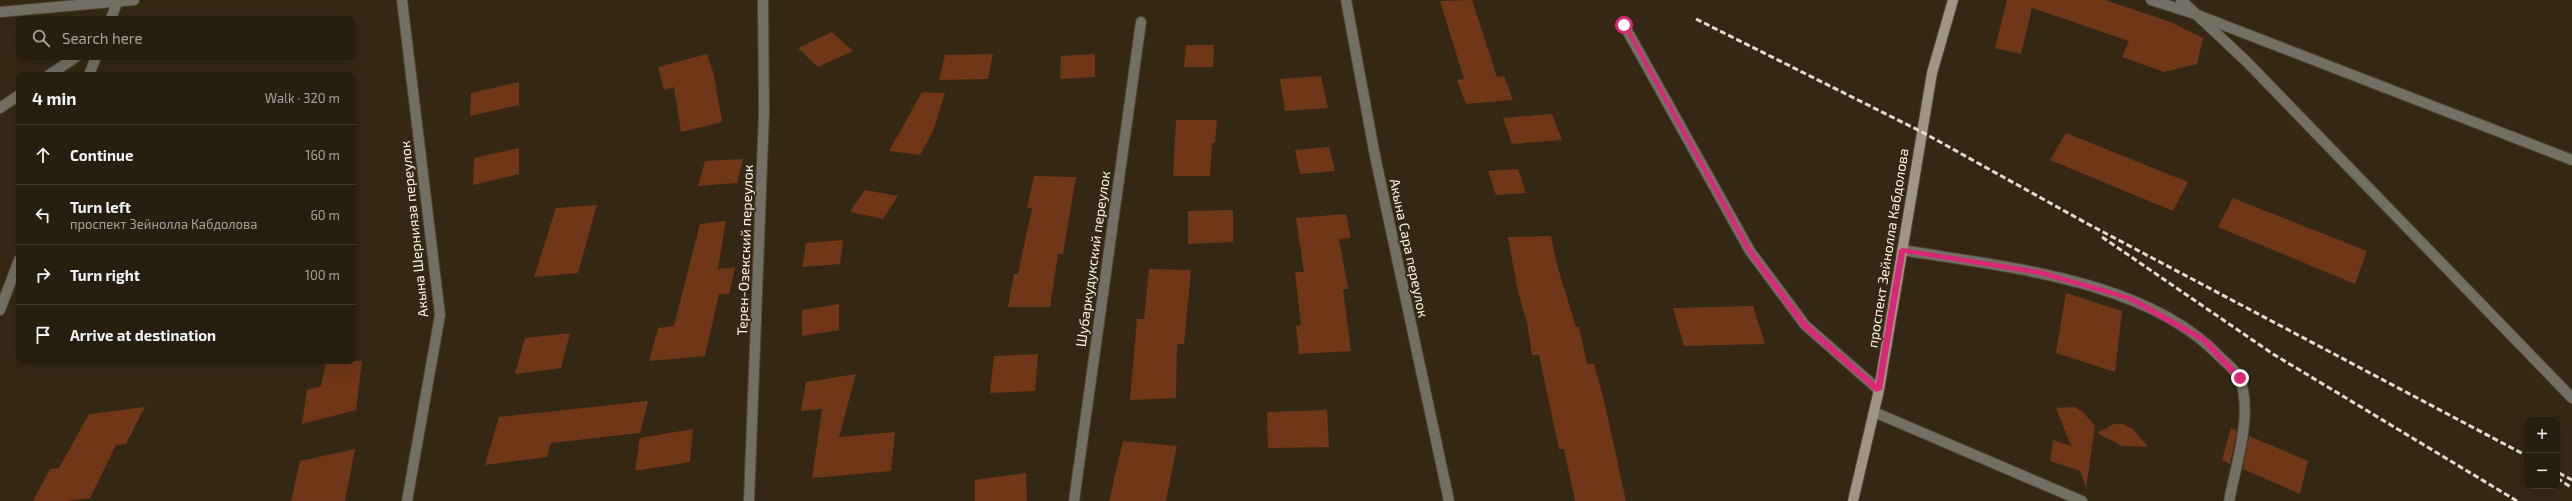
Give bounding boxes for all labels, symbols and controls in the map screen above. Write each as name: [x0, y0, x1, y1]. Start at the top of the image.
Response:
search box: [16, 16, 356, 60]
route start: [1615, 16, 1633, 34]
icon: search: [30, 27, 52, 49]
text: Search here: [62, 29, 143, 47]
text: 4 min: [32, 88, 76, 108]
text: Walk · 320 m: [265, 90, 340, 106]
street label: Акына Шернияза переулок: [396, 139, 431, 318]
icon: ahead: [32, 144, 54, 166]
text: Continue: [70, 146, 133, 164]
text: 160 m: [305, 147, 340, 163]
street label: проспект Зейнолла Кабдолова: [1863, 147, 1912, 349]
street label: Терен-Озекский переулок: [733, 164, 756, 336]
street label: Шубаркудукский переулок: [1072, 169, 1113, 348]
street label: Акына Сара переулок: [1386, 177, 1433, 319]
text: Turn left: [70, 198, 131, 216]
icon: left: [32, 204, 54, 226]
text: 60 m: [310, 207, 340, 223]
text: проспект Зейнолла Кабдолова: [70, 216, 257, 232]
icon: right: [32, 264, 54, 286]
text: Turn right: [70, 266, 140, 284]
text: 100 m: [305, 267, 340, 283]
icon: arrive: [32, 324, 54, 346]
text: Arrive at destination: [70, 326, 216, 344]
route end: [2231, 369, 2249, 387]
map controls: [2524, 417, 2560, 489]
button: +: [2524, 417, 2560, 453]
button: −: [2524, 453, 2560, 489]

